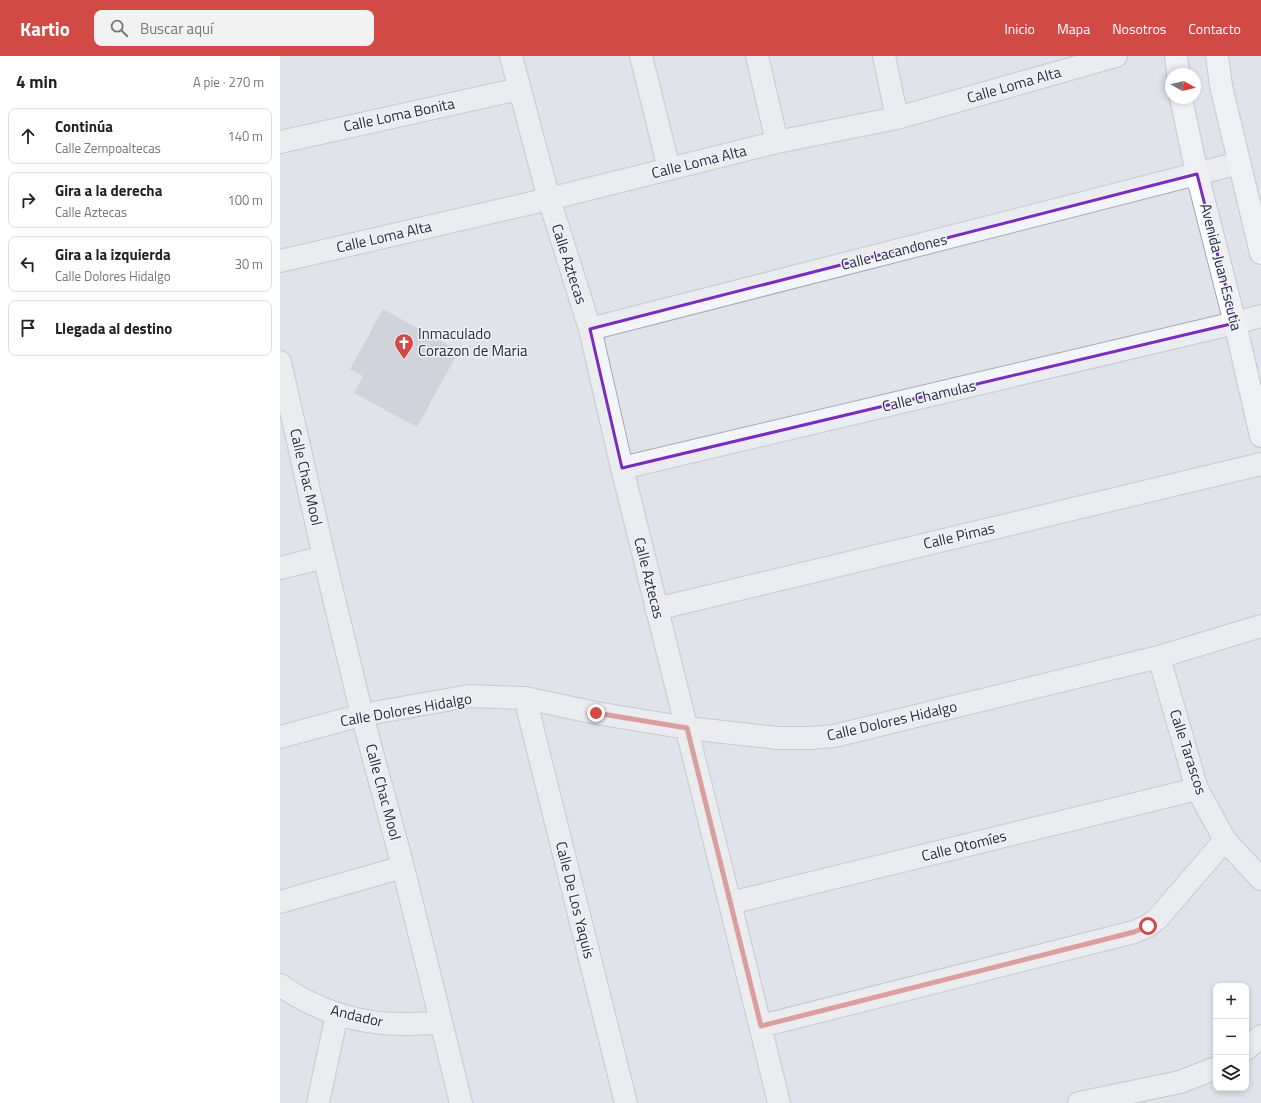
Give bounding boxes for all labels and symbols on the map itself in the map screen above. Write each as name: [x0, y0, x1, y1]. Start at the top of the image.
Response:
street label: Calle Loma Alta: [964, 60, 1064, 109]
north arrow: [1165, 68, 1201, 104]
street label: Calle Loma Bonita: [341, 91, 457, 138]
street label: Calle Loma Alta: [649, 139, 749, 184]
street label: Avenida Juan Escutia: [1195, 201, 1249, 333]
street label: Calle Loma Alta: [334, 214, 434, 259]
street label: Calle Aztecas: [546, 221, 593, 307]
street label: Calle Lacandones: [838, 227, 949, 276]
place label: Inmaculado Corazon de Maria: [418, 322, 528, 362]
church icon: Inmaculado Corazon de Maria: [393, 332, 415, 360]
street label: Calle Chamulas: [880, 374, 978, 417]
street label: Calle Chac Mool: [284, 426, 329, 528]
street label: Calle Pimas: [921, 516, 997, 555]
street label: Calle Aztecas: [628, 535, 671, 621]
street label: Calle Dolores Hidalgo: [338, 687, 474, 732]
street label: Calle Dolores Hidalgo: [824, 694, 959, 747]
route end: [587, 704, 605, 722]
street label: Calle Tarascos: [1164, 706, 1213, 798]
street label: Calle Chac Mool: [360, 741, 407, 843]
street label: Calle Otomíes: [919, 824, 1009, 867]
street label: Calle De Los Yaquis: [550, 839, 601, 961]
route start: [1139, 917, 1157, 935]
street label: Andador: [328, 998, 386, 1033]

